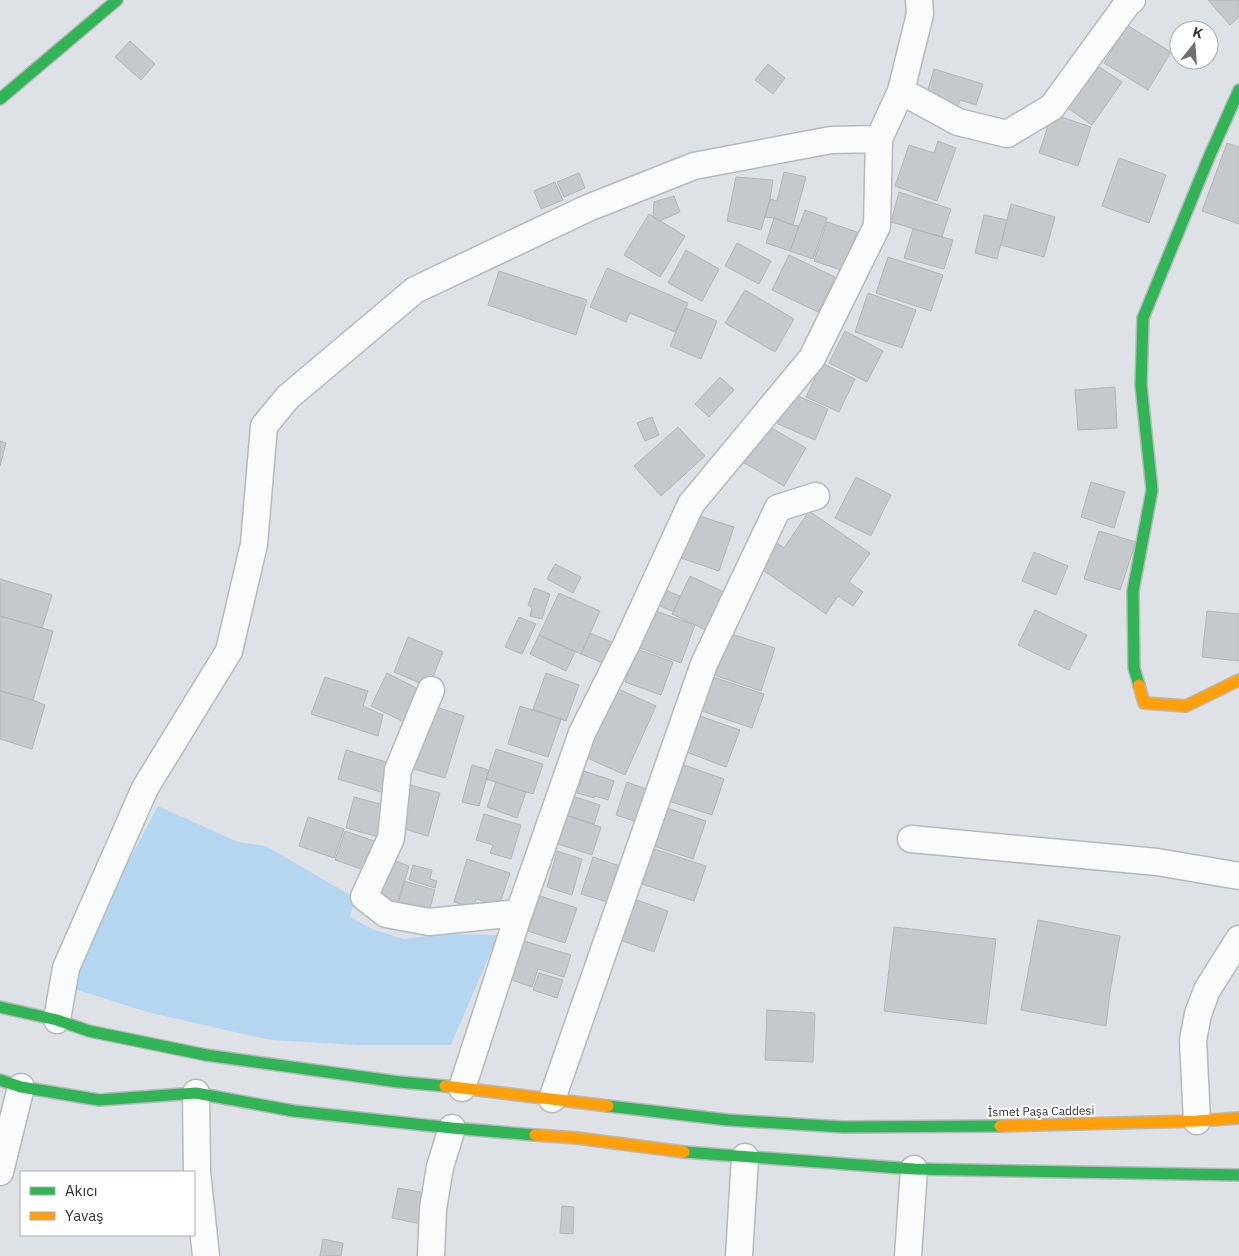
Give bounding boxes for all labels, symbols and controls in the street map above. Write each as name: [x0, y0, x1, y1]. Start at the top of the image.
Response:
north arrow: [1169, 20, 1219, 70]
text: K: [1191, 23, 1205, 43]
street label: İsmet Paşa Caddesi: [988, 1103, 1094, 1119]
legend: [20, 1171, 195, 1236]
text: Akıcı: [65, 1181, 98, 1200]
text: Yavaş: [65, 1206, 104, 1225]

